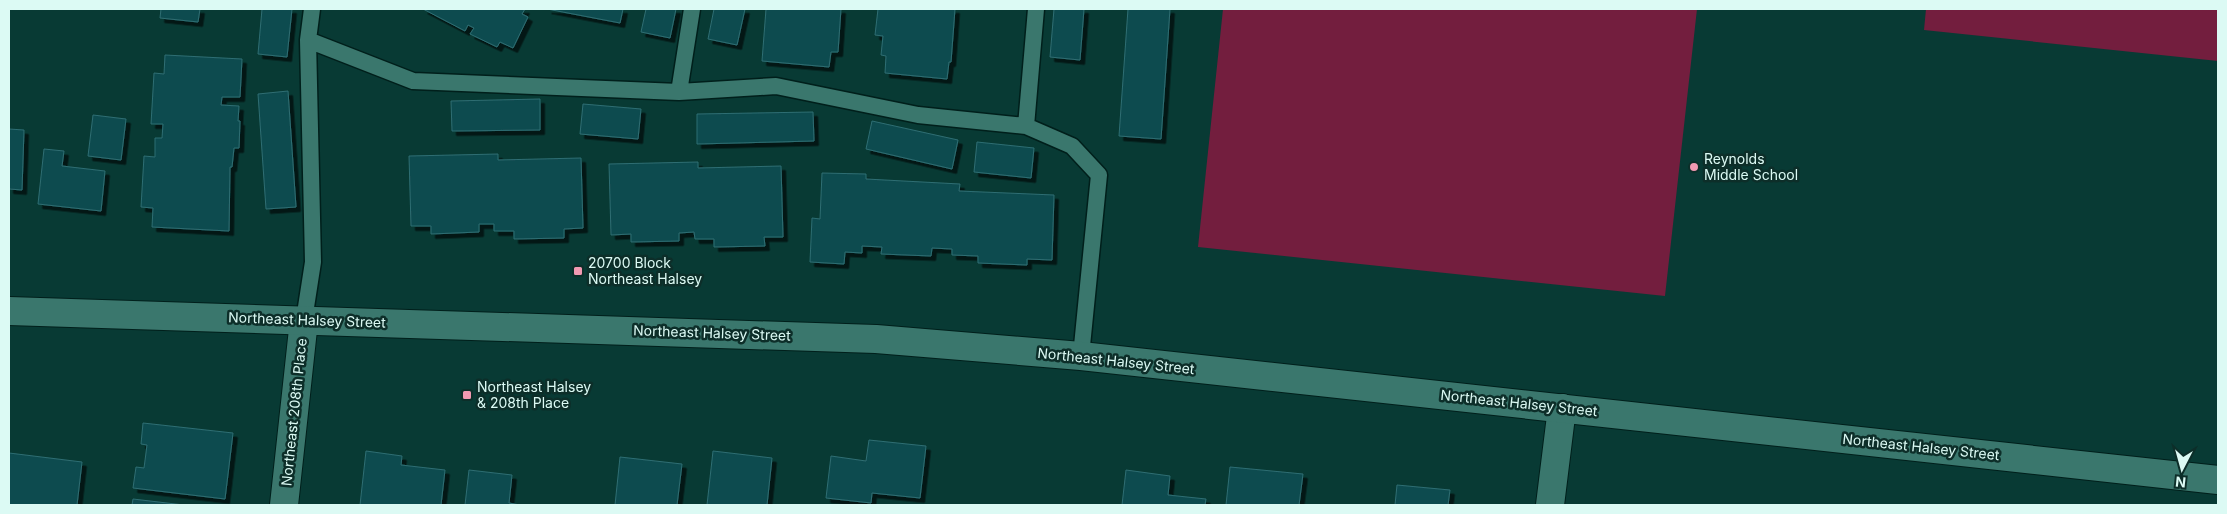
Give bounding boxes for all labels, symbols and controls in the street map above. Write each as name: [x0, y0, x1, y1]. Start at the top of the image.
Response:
place label: Reynolds Middle School: [1704, 150, 1798, 183]
marker: Reynolds Middle School: [1688, 161, 1700, 173]
place label: 20700 Block Northeast Halsey: [588, 254, 702, 287]
marker: 20700 Block Northeast Halsey: [572, 265, 584, 277]
street label: Northeast Halsey Street: [228, 308, 386, 331]
street label: Northeast Halsey Street: [633, 321, 791, 344]
street label: Northeast 208th Place: [277, 337, 310, 487]
street label: Northeast Halsey Street: [1037, 344, 1196, 377]
place label: Northeast Halsey & 208th Place: [477, 378, 591, 411]
street label: Northeast Halsey Street: [1440, 386, 1599, 419]
marker: Northeast Halsey & 208th Place: [461, 389, 473, 401]
street label: Northeast Halsey Street: [1842, 430, 2001, 463]
north arrow: [2157, 444, 2207, 494]
text: N: [2174, 473, 2187, 491]

